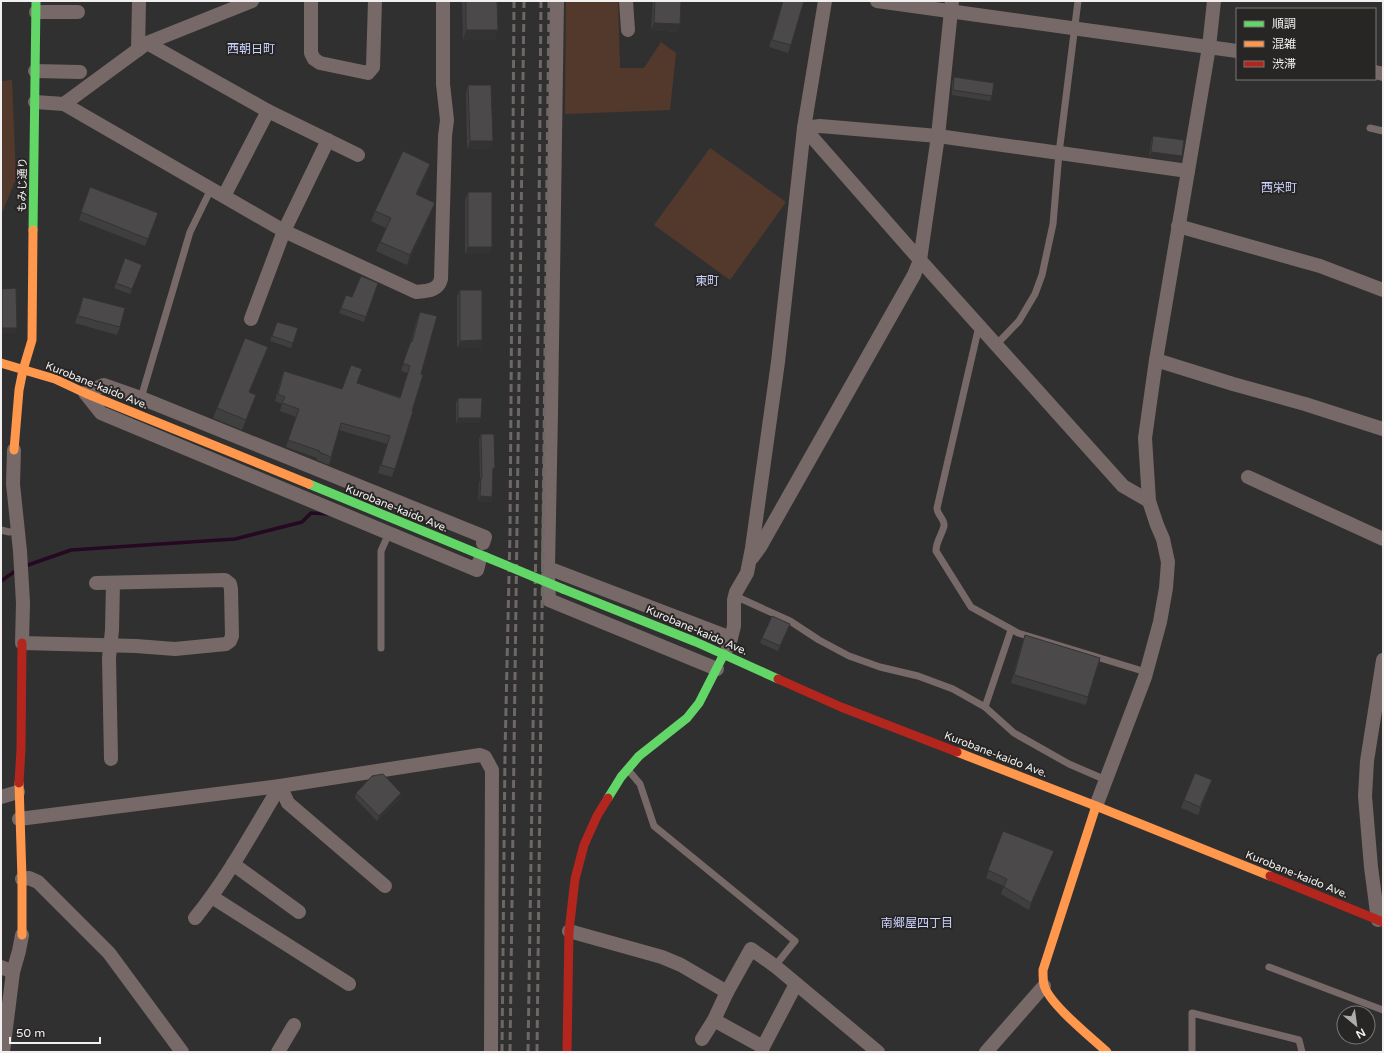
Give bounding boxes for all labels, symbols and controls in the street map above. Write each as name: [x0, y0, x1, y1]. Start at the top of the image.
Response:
legend: [1236, 8, 1376, 80]
text: 順調: [1272, 17, 1296, 31]
text: 混雑: [1272, 37, 1296, 51]
district label: 西朝日町: [227, 42, 275, 56]
text: 渋滞: [1272, 57, 1296, 71]
street label: もみじ通り: [16, 157, 29, 213]
district label: 西栄町: [1261, 181, 1297, 195]
district label: 東町: [695, 274, 719, 288]
street label: Kurobane-kaido Ave.: [44, 359, 150, 412]
street label: Kurobane-kaido Ave.: [344, 482, 450, 535]
street label: Kurobane-kaido Ave.: [644, 603, 750, 658]
street label: Kurobane-kaido Ave.: [942, 729, 1049, 780]
street label: Kurobane-kaido Ave.: [1244, 848, 1350, 901]
district label: 南郷屋四丁目: [881, 916, 953, 930]
north arrow: [1336, 1005, 1376, 1045]
scale bar: [10, 1019, 100, 1045]
text: N: [1354, 1025, 1368, 1041]
text: 50 m: [16, 1026, 45, 1040]

